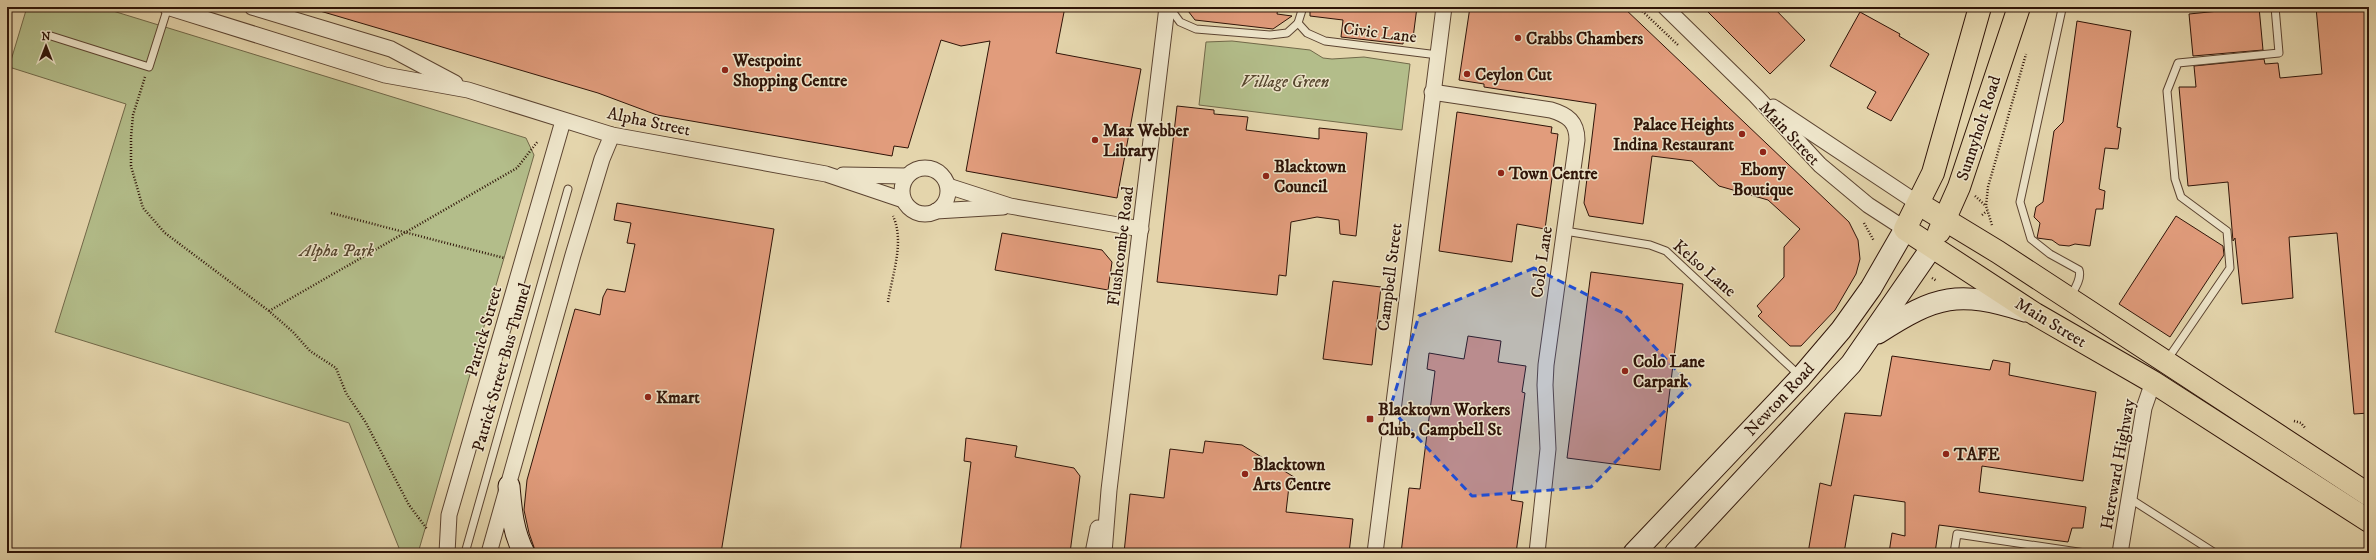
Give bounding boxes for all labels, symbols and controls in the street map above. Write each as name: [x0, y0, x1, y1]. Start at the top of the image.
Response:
street label: Civic Lane: [1342, 18, 1418, 48]
north arrow: [26, 26, 66, 66]
place label: Crabbs Chambers: [1526, 28, 1643, 50]
text: N: [41, 30, 51, 44]
marker: Crabbs Chambers: [1513, 33, 1523, 43]
place label: Westpoint Shopping Centre: [732, 50, 847, 92]
place label: Ceylon Cut: [1475, 64, 1552, 86]
marker: Westpoint Shopping Centre: [720, 65, 730, 75]
marker: Ceylon Cut: [1462, 69, 1472, 79]
park label: Village Green: [1241, 71, 1330, 93]
street label: Sunnyholt Road: [1952, 73, 2006, 184]
street label: Main Street: [1754, 97, 1825, 171]
street label: Alpha Street: [605, 102, 693, 142]
place label: Palace Heights Indina Restaurant: [1613, 114, 1735, 156]
place label: Max Webber Library: [1103, 120, 1190, 162]
marker: Palace Heights Indina Restaurant: [1737, 129, 1747, 139]
marker: Max Webber Library: [1090, 135, 1100, 145]
marker: Ebony Boutique: [1758, 147, 1768, 157]
place label: Blacktown Council: [1274, 156, 1346, 198]
place label: Ebony Boutique: [1733, 159, 1793, 201]
place label: Town Centre: [1508, 163, 1598, 185]
marker: Town Centre: [1496, 168, 1506, 178]
marker: Blacktown Council: [1261, 171, 1271, 181]
street label: Flushcombe Road: [1103, 185, 1139, 307]
street label: Campbell Street: [1372, 221, 1408, 333]
street label: Colo Lane: [1526, 225, 1558, 299]
street label: Kelso Lane: [1668, 235, 1741, 302]
park label: Alpha Park: [298, 240, 375, 262]
street label: Patrick Street Bus Tunnel: [467, 280, 537, 454]
street label: Patrick Street: [461, 283, 507, 379]
street label: Main Street: [2011, 293, 2091, 353]
place label: Colo Lane Carpark: [1633, 351, 1705, 393]
street label: Newton Road: [1740, 358, 1820, 441]
marker: Colo Lane Carpark: [1620, 366, 1630, 376]
place label: Kmart: [656, 387, 700, 409]
marker: Kmart: [643, 392, 653, 402]
street label: Hereward Highway: [2096, 396, 2140, 531]
place label: Blacktown Workers Club, Campbell St: [1378, 399, 1511, 441]
marker: Blacktown Workers Club, Campbell St: [1365, 414, 1375, 424]
place label: TAFE: [1953, 444, 2000, 466]
marker: TAFE: [1941, 449, 1951, 459]
place label: Blacktown Arts Centre: [1252, 454, 1331, 496]
marker: Blacktown Arts Centre: [1240, 469, 1250, 479]

